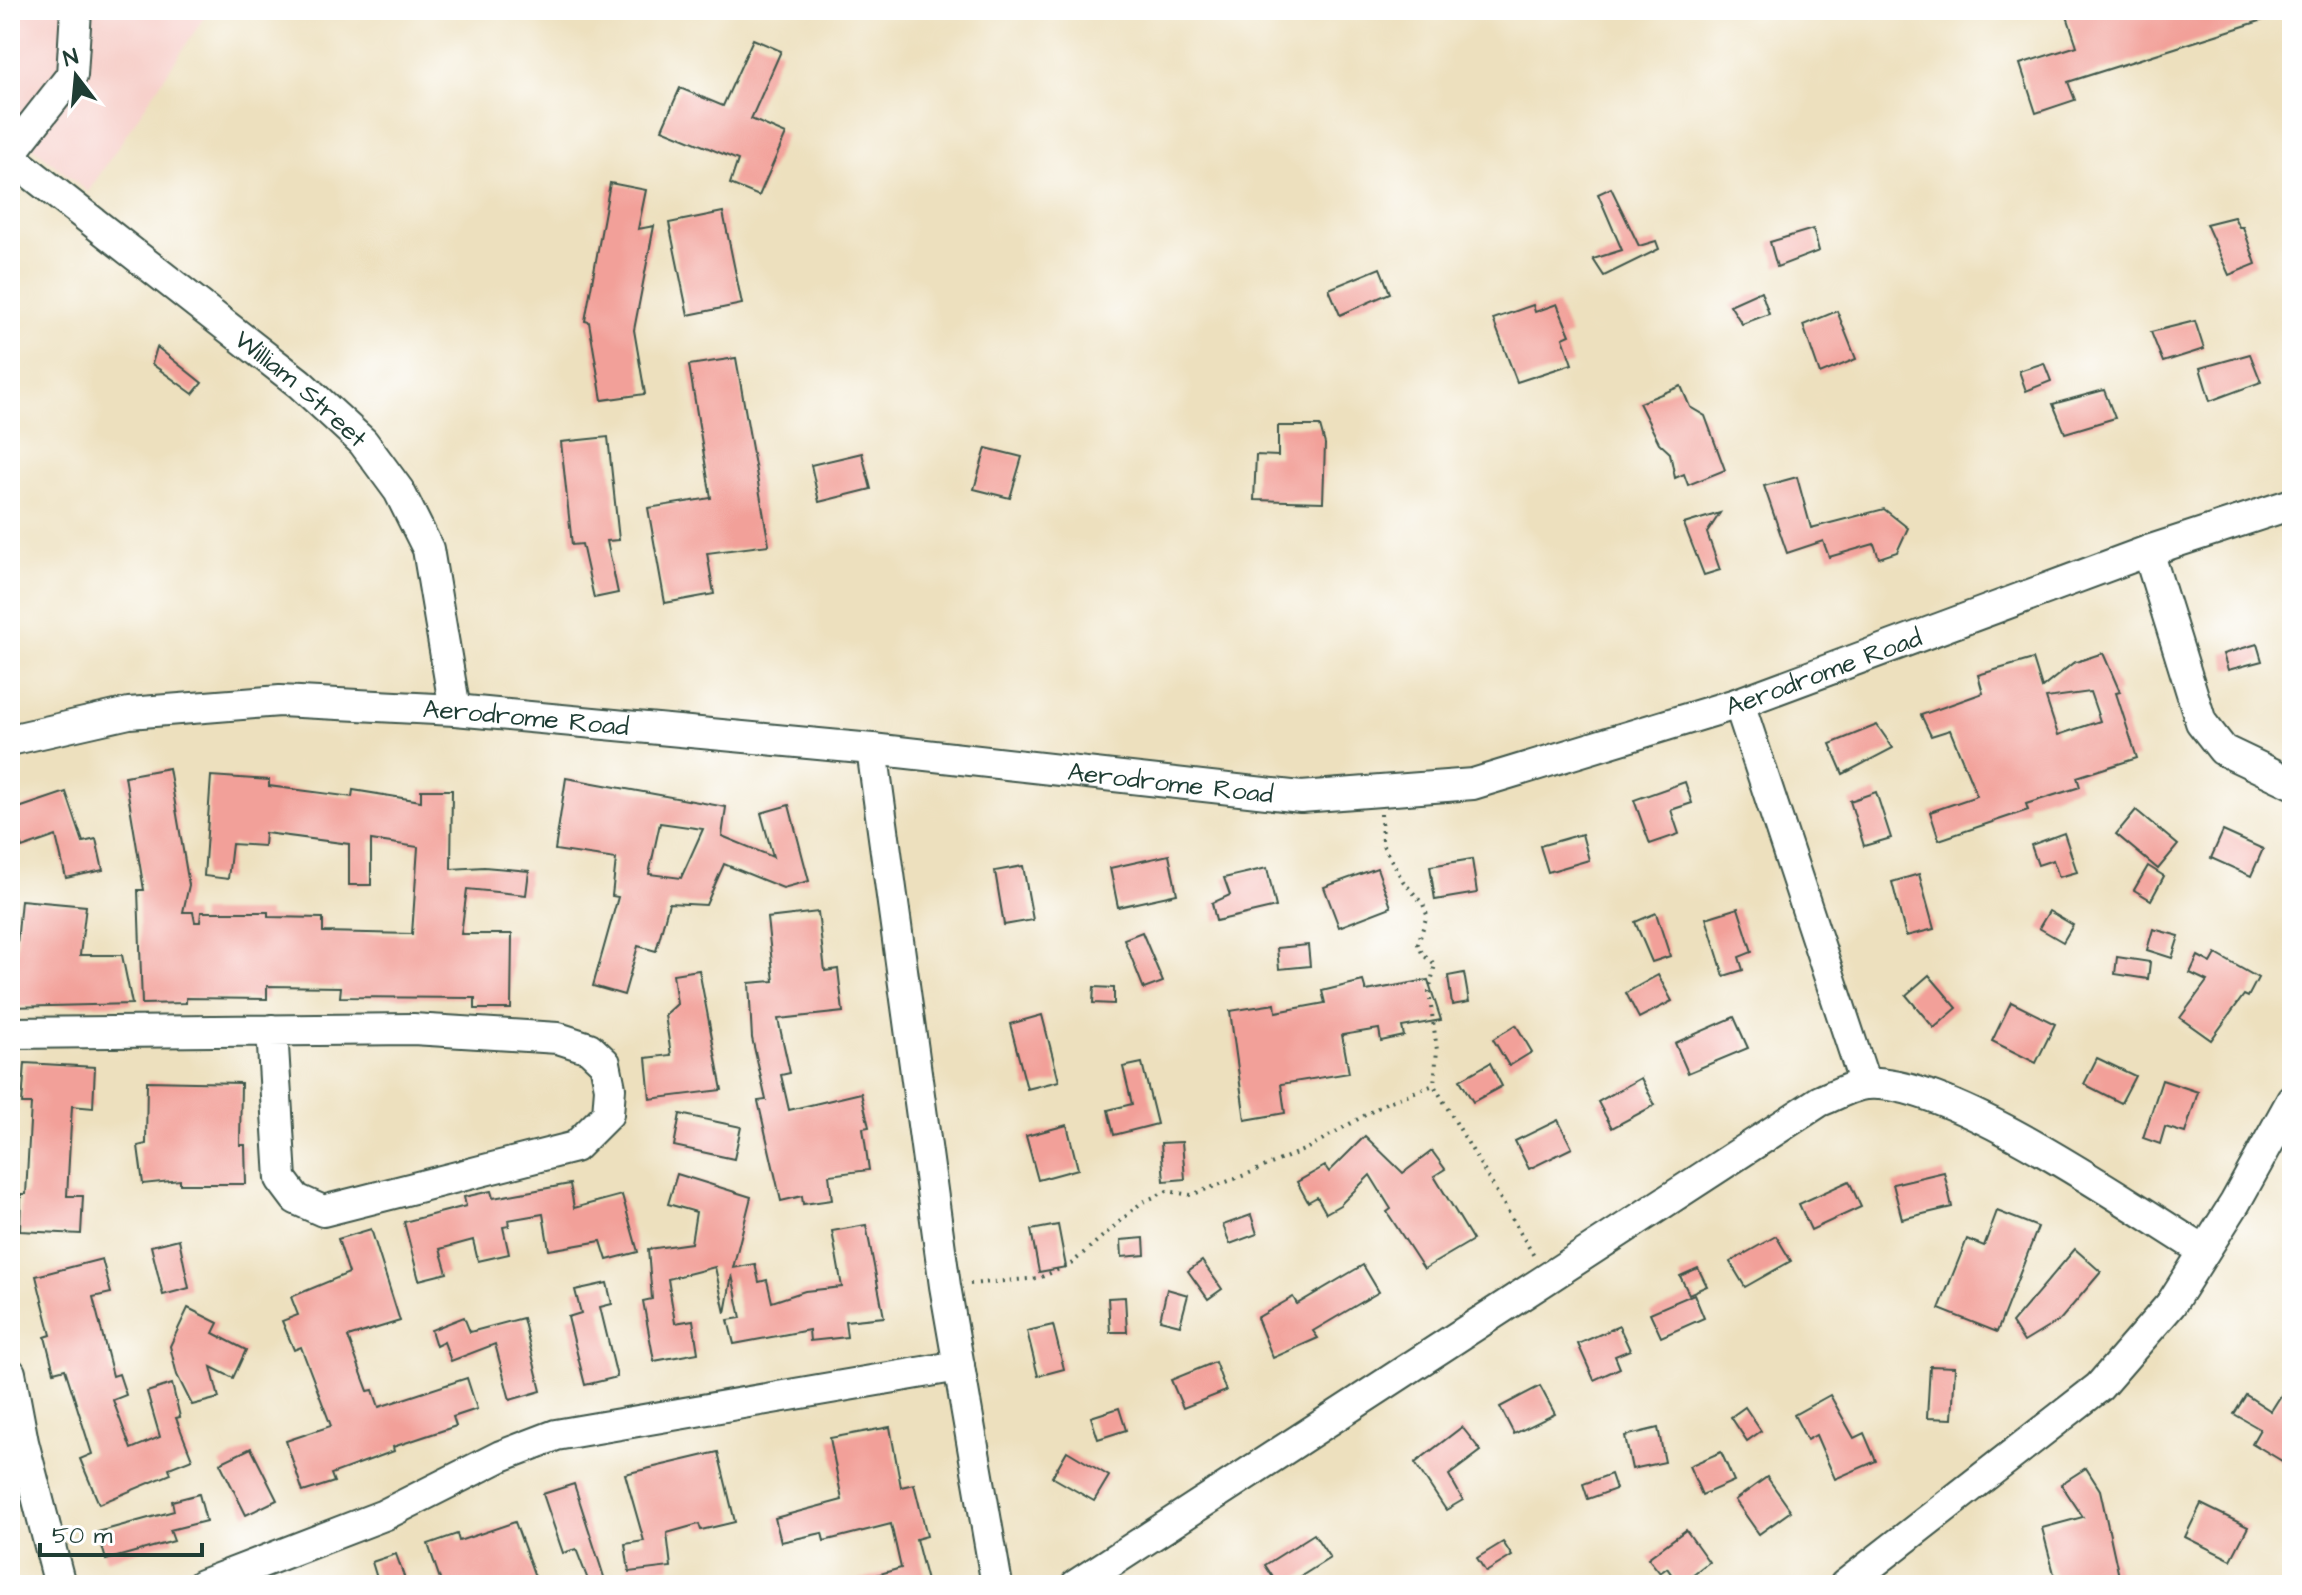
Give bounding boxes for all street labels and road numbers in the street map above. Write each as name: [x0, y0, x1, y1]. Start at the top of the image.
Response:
street label: William Street: [226, 322, 375, 457]
street label: Aerodrome Road: [1722, 620, 1927, 725]
street label: Aerodrome Road: [422, 691, 630, 745]
street label: Aerodrome Road: [1066, 754, 1275, 813]

